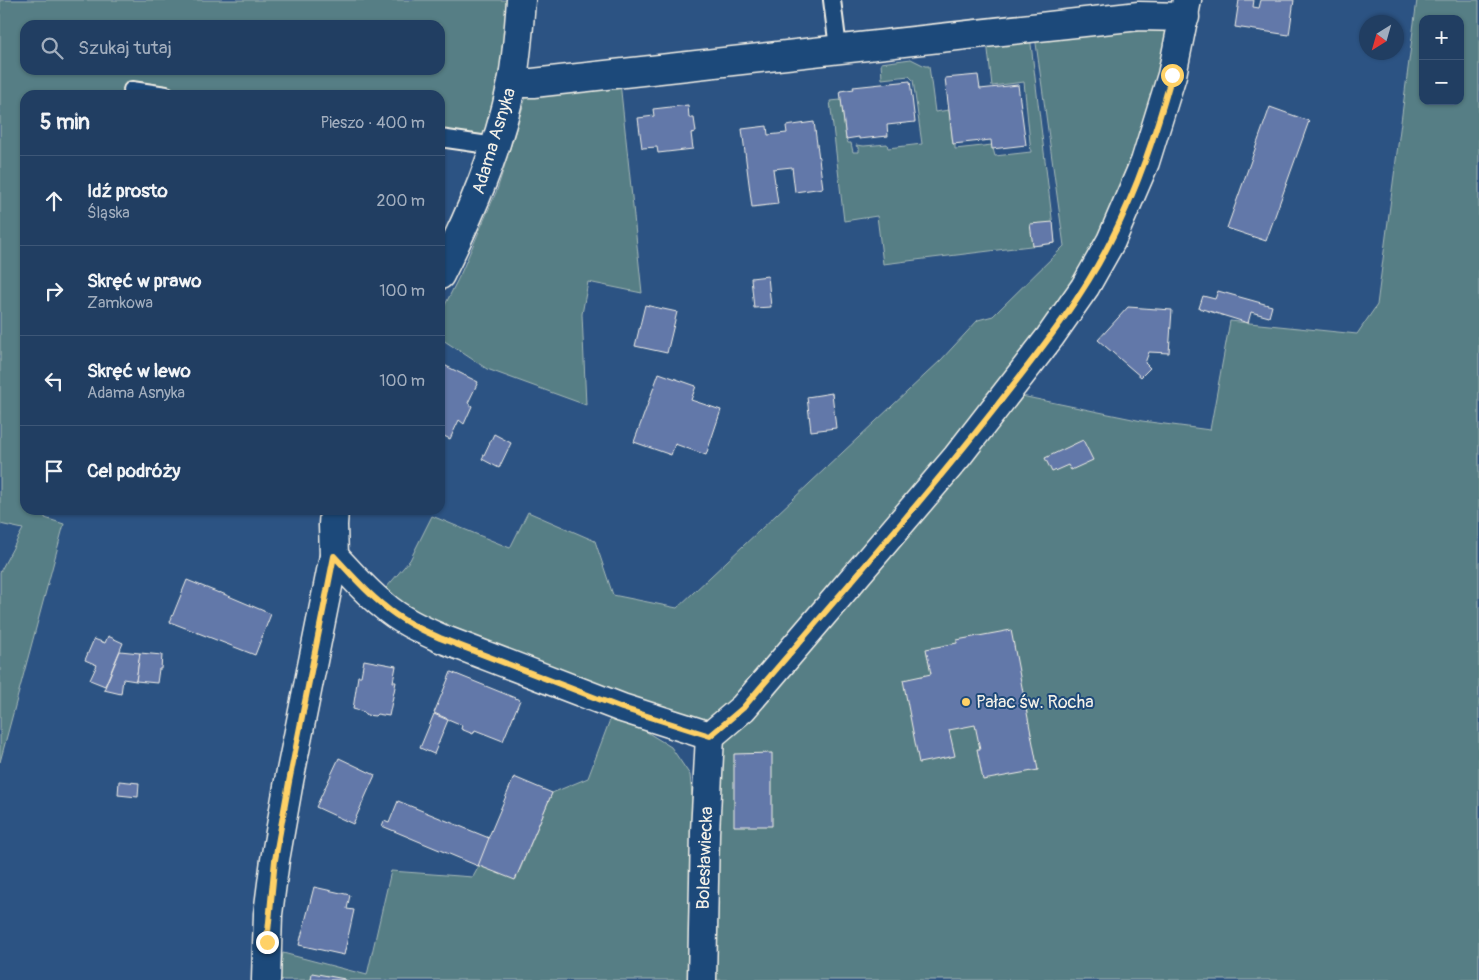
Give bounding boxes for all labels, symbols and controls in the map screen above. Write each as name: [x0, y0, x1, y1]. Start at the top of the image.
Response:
north arrow: [1359, 15, 1404, 60]
map controls: [1419, 15, 1464, 105]
button: +: [1419, 15, 1464, 60]
search box: [20, 20, 445, 75]
icon: search: [38, 34, 66, 62]
text: Szukaj tutaj: [78, 36, 172, 60]
button: −: [1419, 60, 1464, 105]
route start: [1161, 64, 1184, 87]
street label: Adama Asnyka: [467, 85, 521, 197]
text: 5 min: [40, 109, 90, 136]
text: Pieszo · 400 m: [320, 113, 425, 133]
text: Idź prosto: [87, 179, 168, 203]
icon: ahead: [40, 187, 68, 215]
text: 200 m: [377, 191, 425, 211]
text: Śląska: [87, 203, 130, 223]
text: Skręć w prawo: [87, 269, 201, 293]
icon: right: [40, 277, 68, 305]
text: 100 m: [379, 281, 425, 301]
text: Zamkowa: [87, 293, 153, 313]
text: Skręć w lewo: [87, 359, 191, 383]
icon: left: [40, 367, 68, 395]
text: 100 m: [379, 371, 425, 391]
text: Adama Asnyka: [87, 383, 185, 403]
icon: arrive: [40, 457, 68, 485]
text: Cel podróży: [87, 459, 180, 483]
place label: Pałac św. Rocha: [976, 691, 1094, 714]
marker: Pałac św. Rocha: [960, 696, 972, 708]
street label: Bolesławiecka: [692, 806, 718, 910]
route end: [256, 931, 279, 954]

